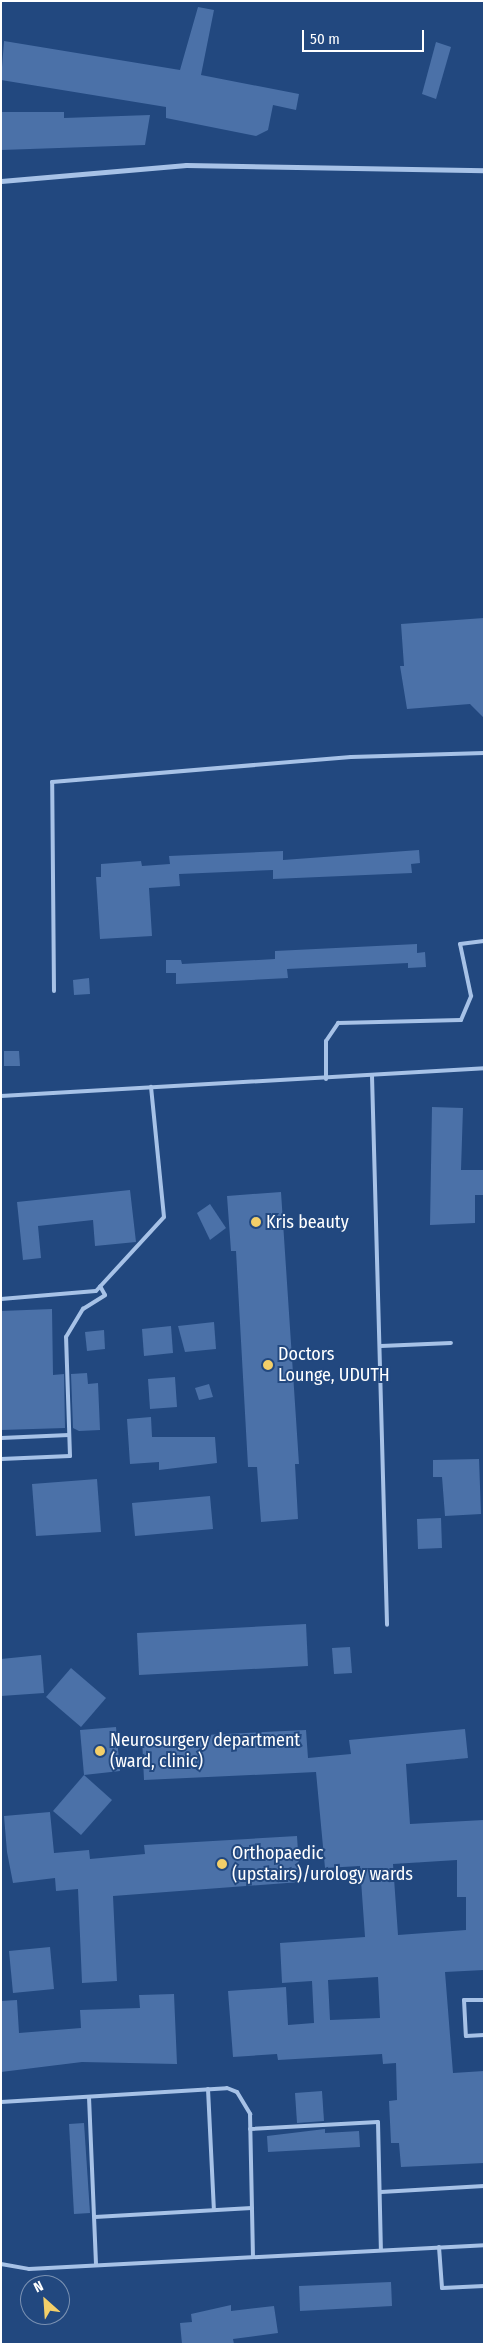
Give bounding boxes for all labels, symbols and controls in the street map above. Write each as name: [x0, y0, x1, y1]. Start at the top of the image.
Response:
scale bar: [305, 20, 428, 52]
text: 50 m: [310, 30, 340, 48]
place label: Kris beauty: [266, 1211, 349, 1233]
marker: Kris beauty: [250, 1216, 262, 1228]
place label: Doctors Lounge, UDUTH: [278, 1344, 390, 1386]
marker: Doctors Lounge, UDUTH: [262, 1359, 274, 1371]
place label: Neurosurgery department (ward, clinic): [110, 1730, 300, 1772]
marker: Neurosurgery department (ward, clinic): [94, 1745, 106, 1757]
place label: Orthopaedic (upstairs)/urology wards: [232, 1843, 413, 1886]
marker: Orthopaedic (upstairs)/urology wards: [216, 1858, 228, 1870]
north arrow: [20, 2275, 70, 2325]
text: N: [31, 2277, 46, 2296]

